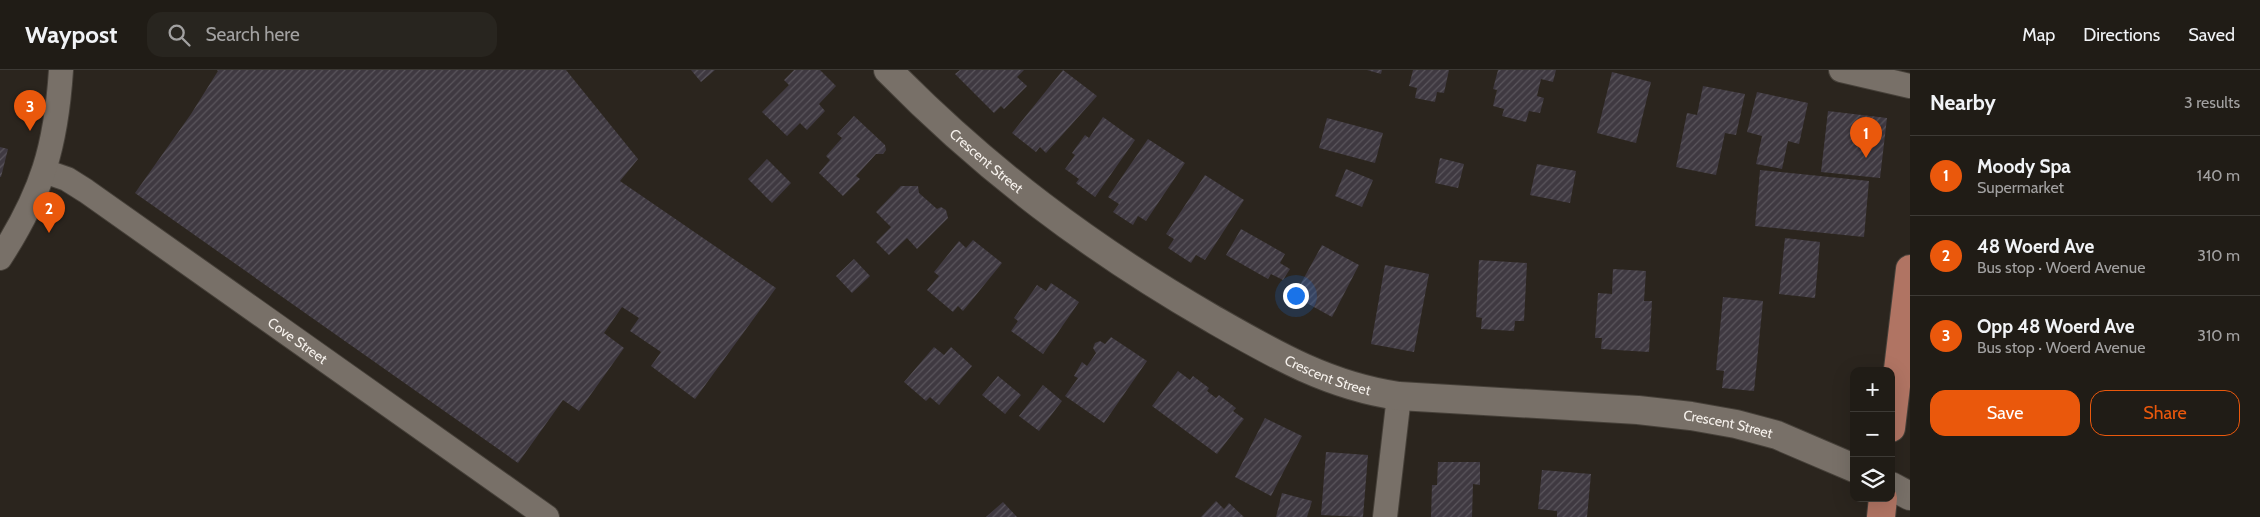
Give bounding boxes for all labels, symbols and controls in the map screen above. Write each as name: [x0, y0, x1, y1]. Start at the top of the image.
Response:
search box: [147, 12, 497, 57]
text: Waypost: [25, 20, 117, 49]
icon: search: [165, 21, 193, 49]
text: Search here: [205, 23, 300, 46]
text: Map: [2022, 24, 2055, 46]
text: Directions: [2083, 24, 2160, 46]
text: Saved: [2188, 24, 2235, 46]
pin: 3: [14, 90, 46, 131]
text: Nearby: [1930, 90, 1996, 115]
text: 3 results: [2184, 93, 2240, 112]
pin: 1: [1850, 117, 1882, 158]
street label: Crescent Street: [946, 125, 1027, 197]
text: Moody Spa: [1977, 155, 2071, 178]
text: 1: [1943, 166, 1949, 185]
text: 140 m: [2197, 166, 2240, 185]
text: Supermarket: [1977, 178, 2064, 197]
pin: 2: [33, 192, 65, 233]
text: 48 Woerd Ave: [1977, 235, 2094, 258]
text: 2: [1942, 246, 1950, 265]
text: 310 m: [2197, 246, 2240, 265]
text: Bus stop · Woerd Avenue: [1977, 258, 2145, 277]
your location: [1283, 283, 1309, 309]
street label: Cove Street: [264, 313, 331, 368]
text: Opp 48 Woerd Ave: [1977, 315, 2135, 338]
text: 3: [1942, 326, 1950, 345]
text: 310 m: [2197, 326, 2240, 345]
text: Bus stop · Woerd Avenue: [1977, 338, 2145, 357]
street label: Crescent Street: [1282, 351, 1373, 399]
map controls: [1850, 367, 1895, 502]
button: +: [1850, 367, 1895, 412]
button: Save: [1930, 390, 2080, 436]
button: Share: [2090, 390, 2240, 436]
street label: Crescent Street: [1682, 406, 1775, 442]
button: −: [1850, 412, 1895, 457]
button: layers: [1850, 457, 1895, 502]

